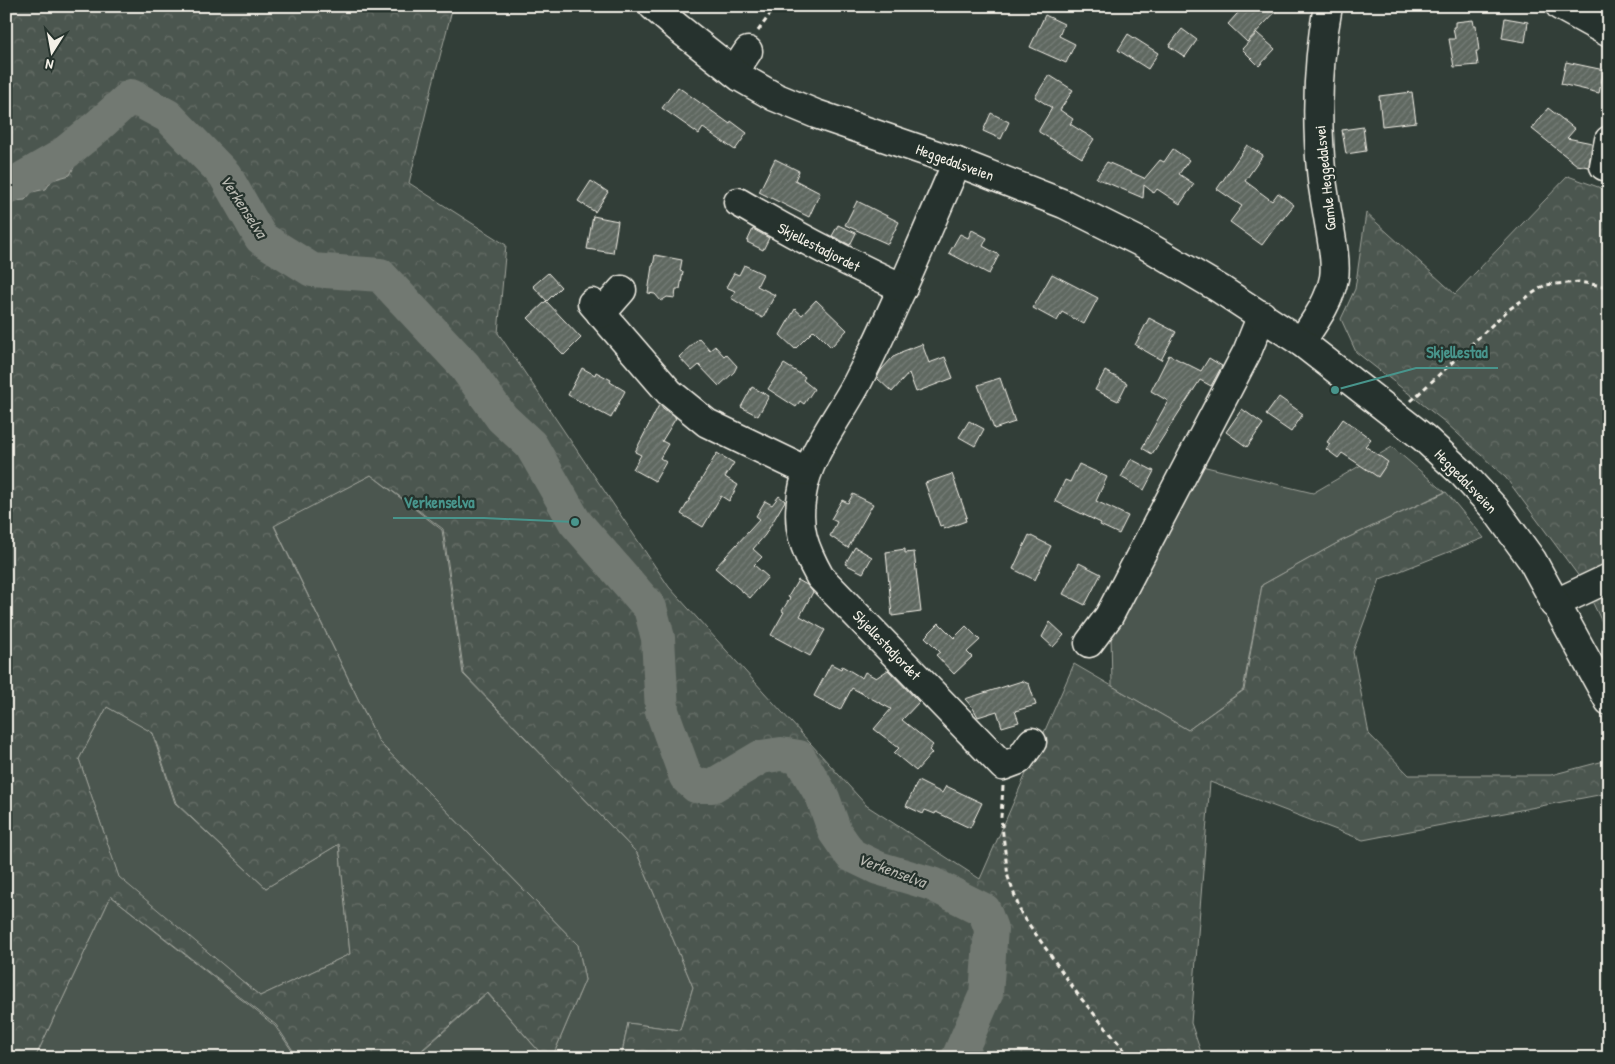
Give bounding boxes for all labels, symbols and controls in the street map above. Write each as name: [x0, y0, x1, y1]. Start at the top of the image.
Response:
north arrow: [28, 28, 78, 78]
text: N: [43, 55, 55, 75]
street label: Gamle Heggedalsvei: [1309, 124, 1341, 232]
street label: Heggedalsveien: [913, 138, 997, 186]
water label: Verkenselva: [215, 170, 274, 243]
street label: Skjellestadjordet: [774, 217, 865, 277]
callout: Skjellestad: [1416, 337, 1498, 368]
text: Skjellestad: [1426, 341, 1489, 363]
street label: Heggedalsveien: [1430, 444, 1502, 518]
callout: Verkenselva: [393, 487, 484, 518]
text: Verkenselva: [403, 491, 475, 513]
street label: Skjellestadjordet: [848, 605, 926, 685]
water label: Verkenselva: [855, 847, 931, 893]

